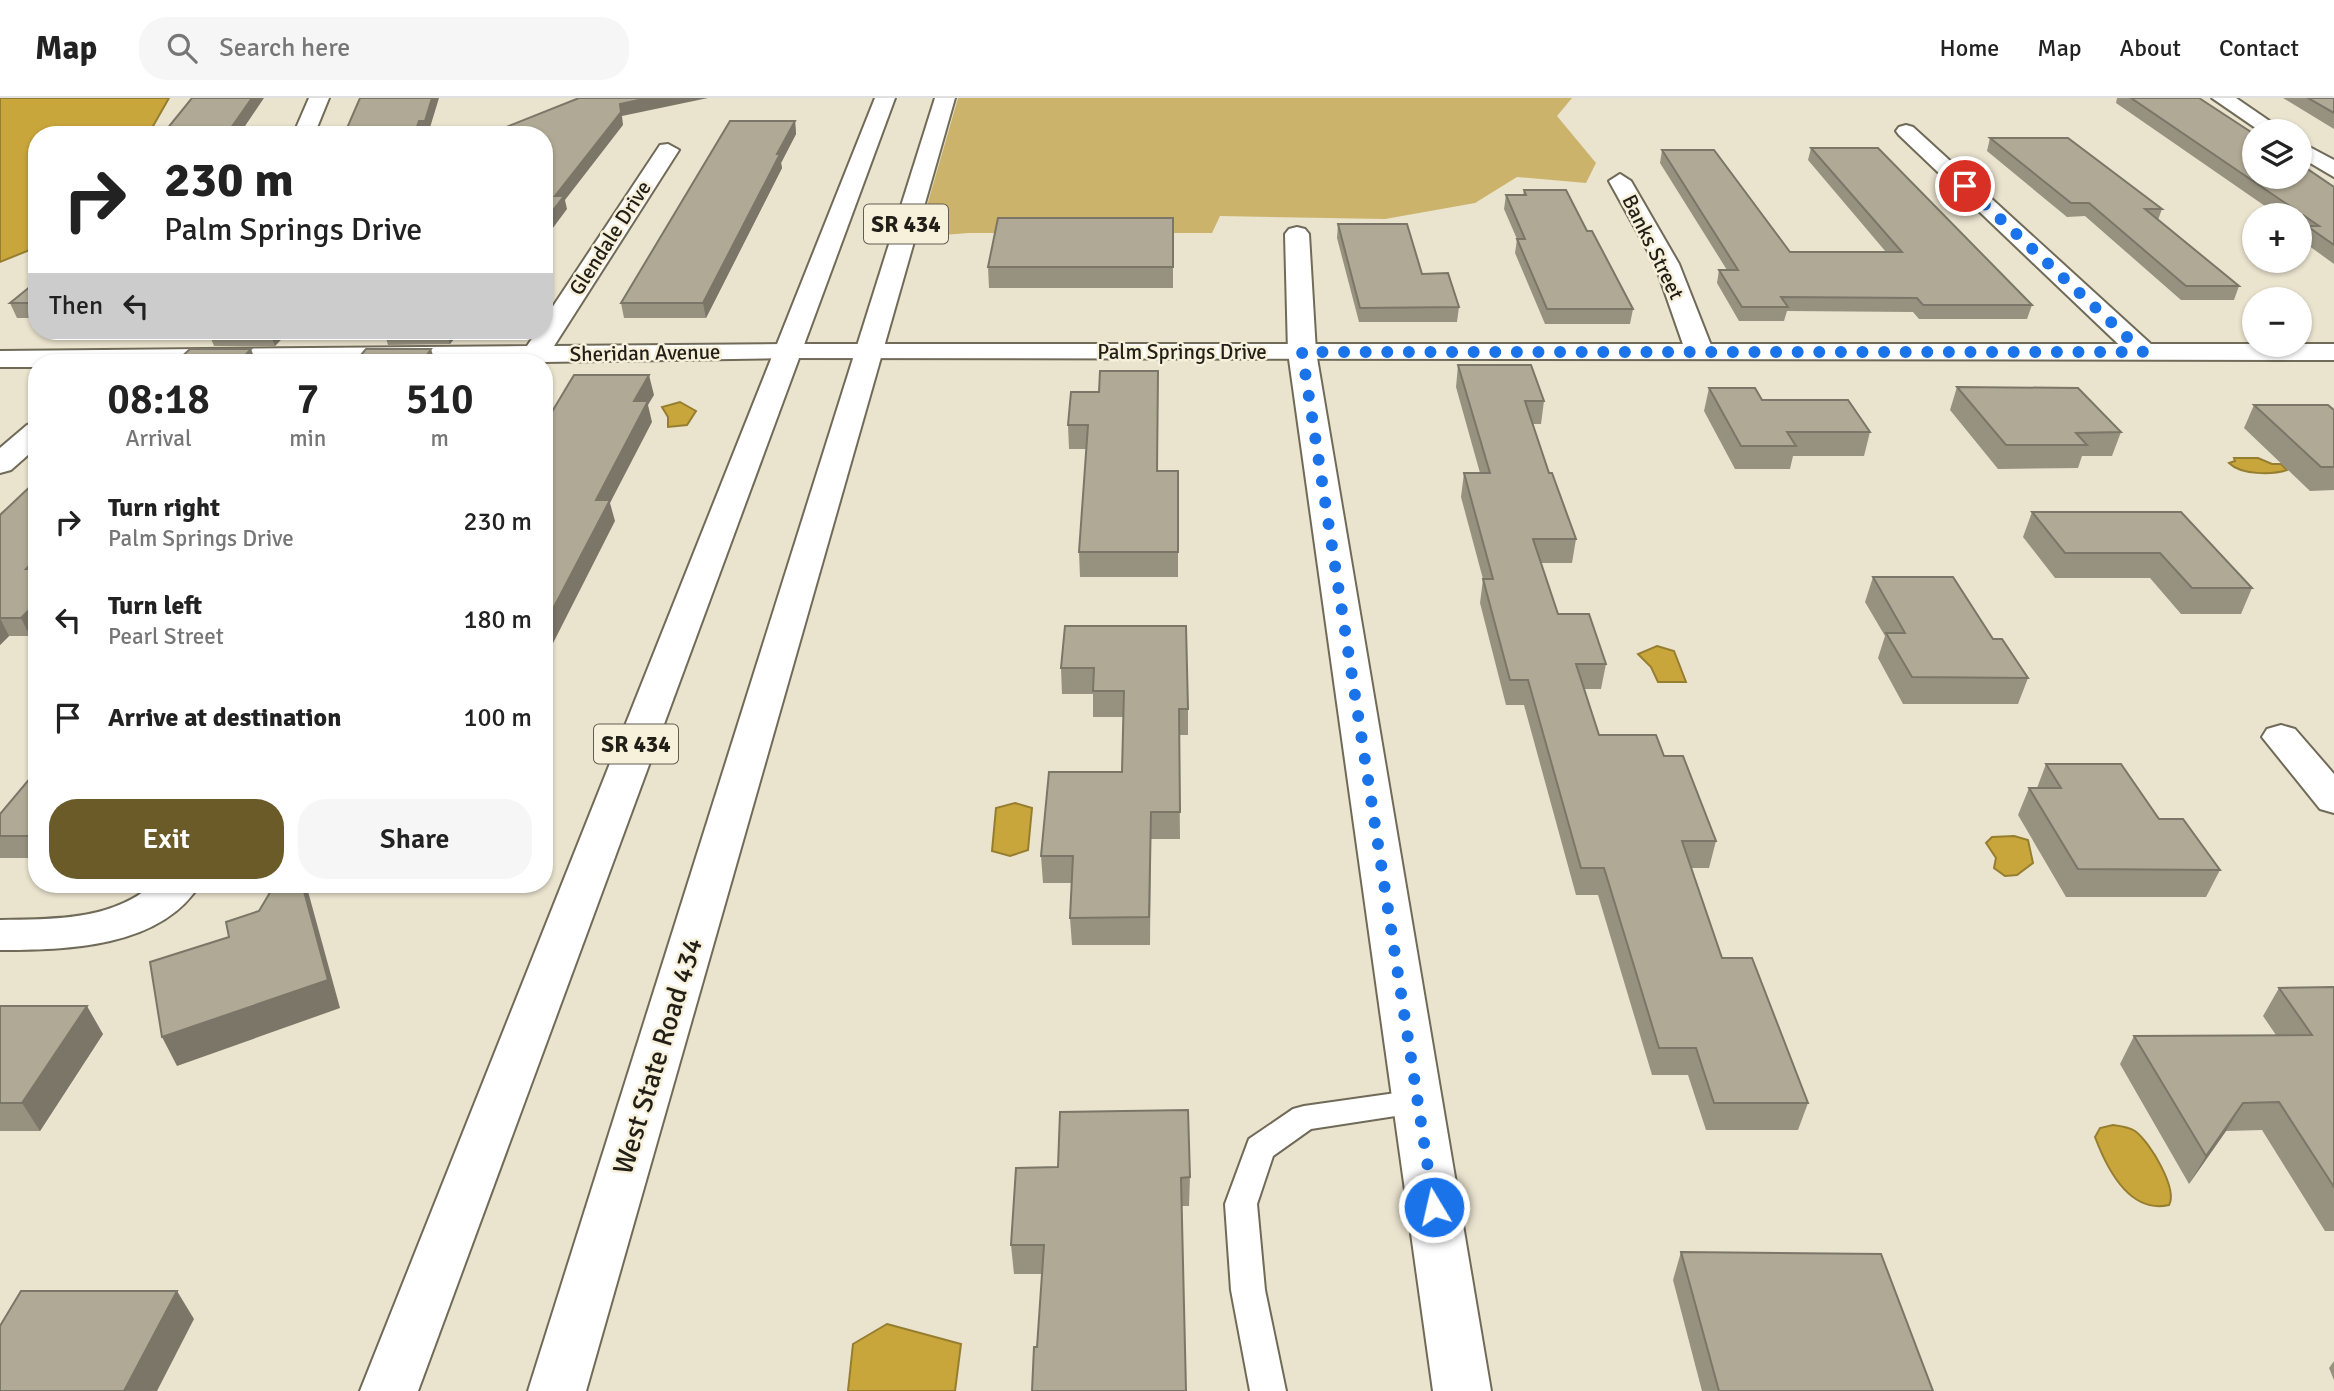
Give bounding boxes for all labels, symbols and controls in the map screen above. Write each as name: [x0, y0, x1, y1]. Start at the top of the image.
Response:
search box: [139, 17, 629, 80]
text: Map: [35, 28, 97, 69]
icon: search: [163, 29, 201, 67]
text: Search here: [219, 32, 350, 64]
text: Home: [1939, 33, 1999, 63]
text: Map: [2037, 33, 2082, 63]
text: About: [2120, 33, 2181, 63]
text: Contact: [2219, 33, 2299, 63]
map controls: [2242, 119, 2312, 357]
button: layers: [2242, 119, 2312, 189]
text: 230 m: [164, 150, 294, 210]
icon: right: [49, 154, 140, 245]
pin: [1935, 156, 1995, 216]
icon: arrive: [1946, 167, 1984, 205]
street label: Glendale Drive: [563, 176, 657, 300]
street label: Banks Street: [1616, 190, 1690, 304]
button: +: [2242, 203, 2312, 273]
road number: SR 434: [864, 204, 948, 244]
text: Palm Springs Drive: [164, 210, 422, 249]
icon: left: [117, 287, 155, 325]
button: −: [2242, 287, 2312, 357]
text: Then: [49, 290, 103, 322]
street label: Sheridan Avenue: [569, 339, 721, 367]
street label: Palm Springs Drive: [1097, 339, 1267, 365]
text: 08:18: [107, 374, 210, 425]
text: 7: [296, 374, 319, 425]
text: 510: [406, 374, 474, 425]
text: Arrival: [125, 424, 192, 453]
text: min: [289, 424, 326, 453]
text: m: [430, 424, 449, 453]
text: Turn right: [108, 492, 220, 524]
icon: right: [49, 503, 87, 541]
text: 230 m: [463, 506, 532, 538]
text: Palm Springs Drive: [108, 524, 294, 553]
text: Turn left: [108, 590, 202, 622]
icon: left: [49, 601, 87, 639]
text: 180 m: [463, 604, 532, 636]
text: Pearl Street: [108, 622, 224, 651]
icon: arrive: [49, 699, 87, 737]
text: Arrive at destination: [108, 702, 341, 734]
text: 100 m: [463, 702, 532, 734]
road number: SR 434: [594, 724, 678, 764]
button: Exit: [49, 799, 284, 879]
button: Share: [298, 799, 532, 879]
street label: West State Road 434: [606, 934, 710, 1178]
position arrow: [1397, 1170, 1471, 1244]

